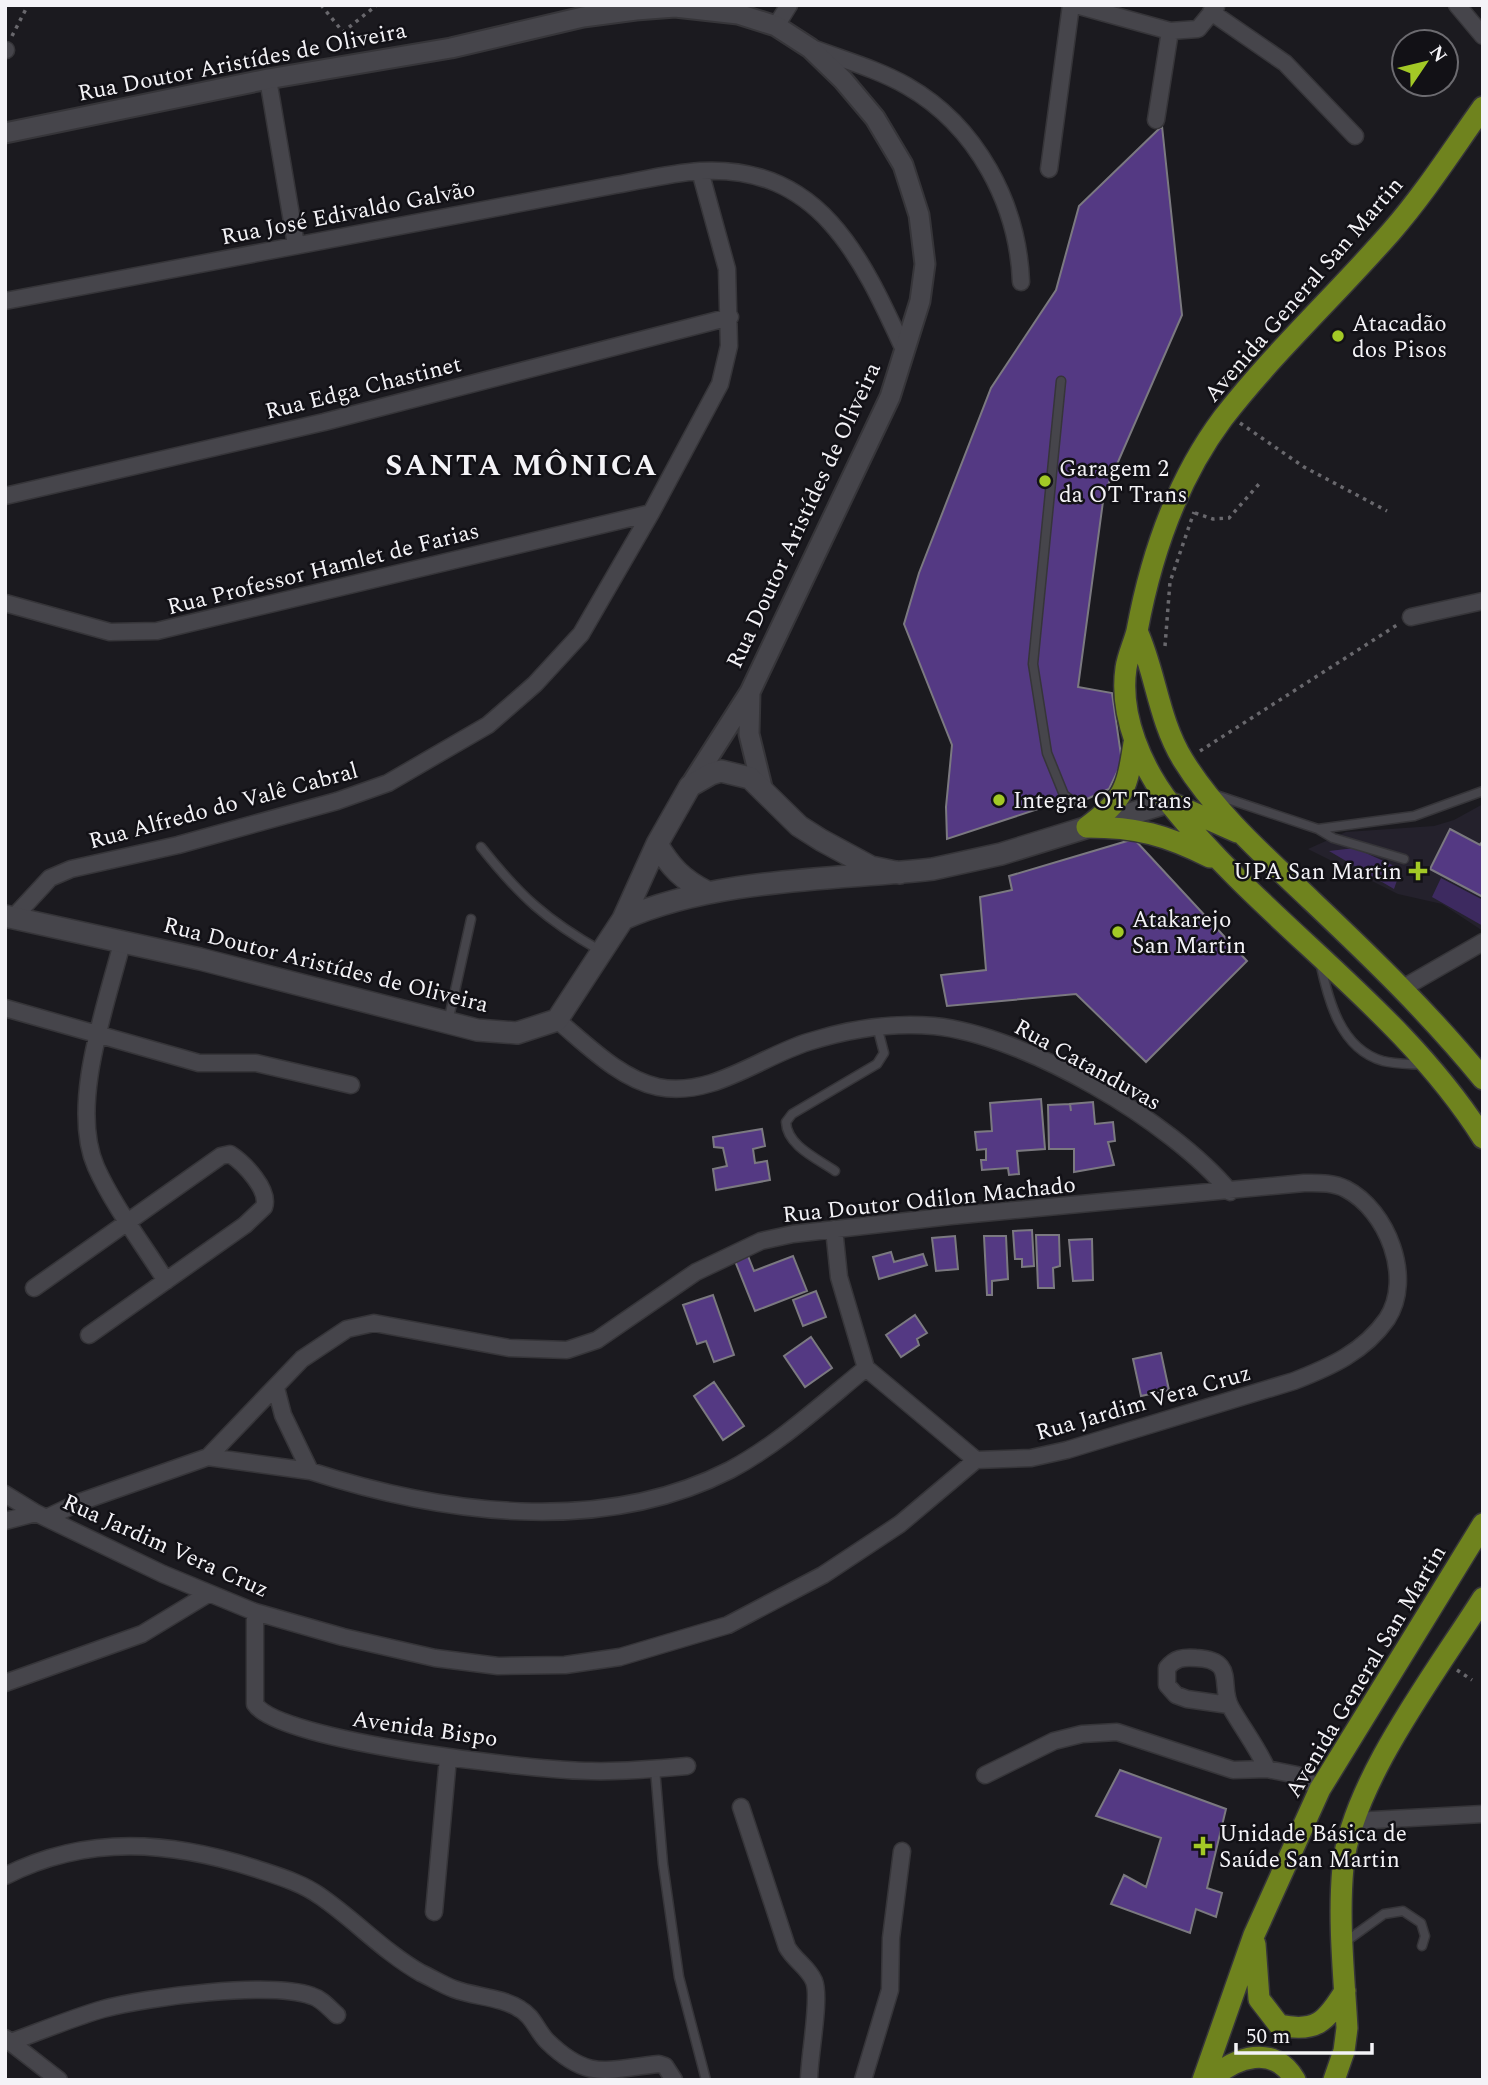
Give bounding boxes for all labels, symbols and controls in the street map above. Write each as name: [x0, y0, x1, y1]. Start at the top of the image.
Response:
street label: Rua Doutor Aristídes de Oliveira: [75, 13, 410, 112]
north arrow: [1390, 28, 1460, 98]
text: N: [1421, 39, 1454, 69]
street label: Avenida General San Martin: [1196, 169, 1412, 411]
street label: Rua José Edivaldo Galvão: [218, 172, 478, 255]
place label: Atacadão dos Pisos: [1352, 307, 1447, 368]
marker: Atacadão dos Pisos: [1330, 328, 1346, 344]
street label: Rua Edga Chastinet: [262, 347, 465, 430]
street label: Rua Doutor Aristídes de Oliveira: [718, 357, 891, 674]
district label: SANTA MÔNICA: [385, 443, 659, 489]
place label: Garagem 2 da OT Trans: [1059, 452, 1187, 513]
marker: Garagem 2 da OT Trans: [1037, 473, 1053, 489]
street label: Rua Professor Hamlet de Farias: [164, 514, 483, 625]
street label: Rua Alfredo do Valê Cabral: [85, 754, 362, 859]
place label: Integra OT Trans: [1013, 784, 1192, 819]
marker: Integra OT Trans: [991, 792, 1007, 808]
place label: UPA San Martin: [1233, 855, 1402, 890]
marker: UPA San Martin: [1408, 861, 1428, 881]
place label: Atakarejo San Martin: [1132, 903, 1246, 964]
street label: Rua Doutor Aristídes de Oliveira: [159, 908, 492, 1023]
marker: Atakarejo San Martin: [1110, 924, 1126, 940]
street label: Rua Catanduvas: [1007, 1010, 1167, 1120]
street label: Rua Doutor Odilon Machado: [781, 1168, 1078, 1233]
street label: Rua Jardim Vera Cruz: [1032, 1356, 1255, 1451]
street label: Rua Jardim Vera Cruz: [57, 1485, 274, 1608]
street label: Avenida General San Martin: [1277, 1539, 1456, 1805]
street label: Avenida Bispo: [350, 1702, 500, 1757]
place label: Unidade Básica de Saúde San Martin: [1219, 1817, 1407, 1878]
marker: Unidade Básica de Saúde San Martin: [1193, 1836, 1213, 1856]
scale bar: [1236, 2011, 1372, 2056]
text: 50 m: [1246, 2021, 1290, 2053]

